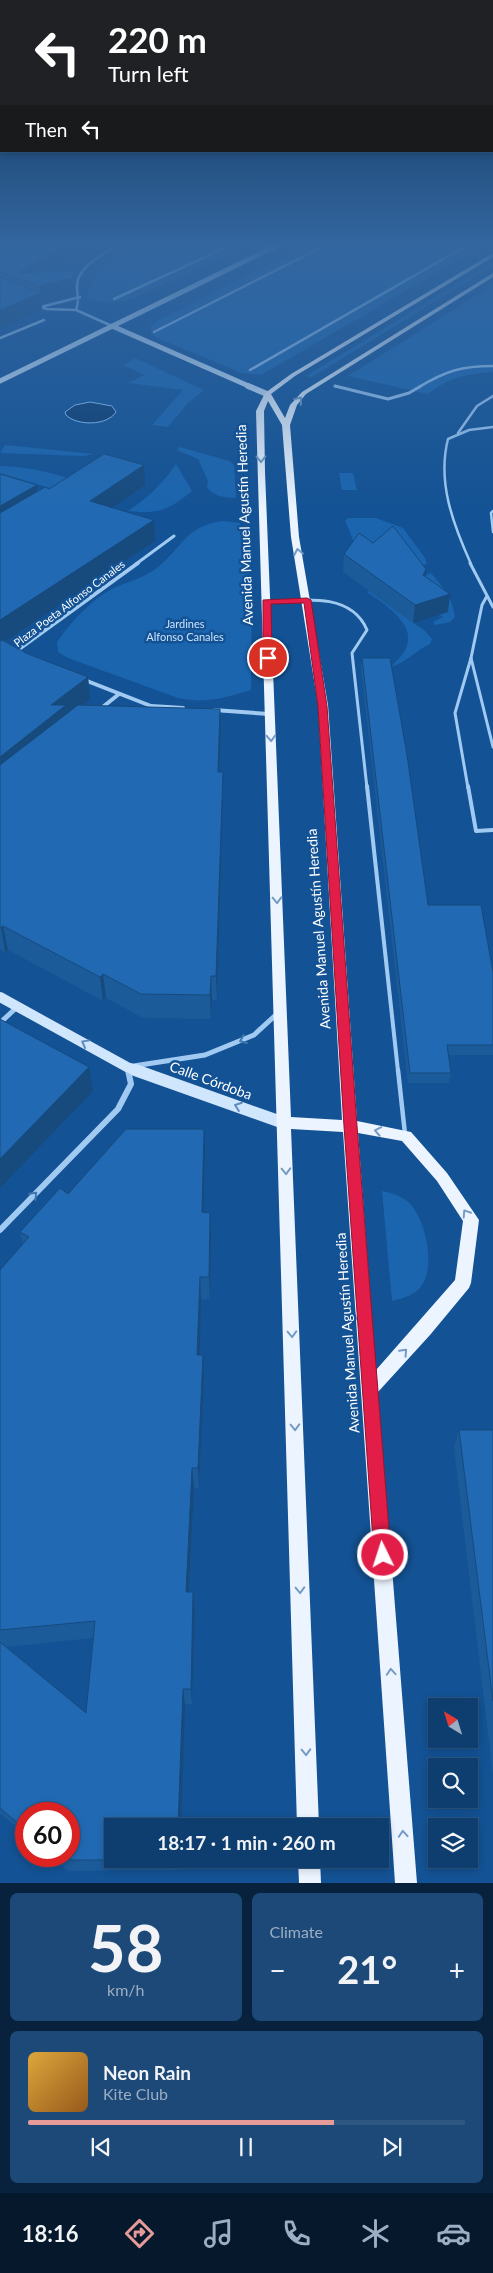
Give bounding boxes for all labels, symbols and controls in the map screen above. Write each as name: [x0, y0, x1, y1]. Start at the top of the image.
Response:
text: 220 m: [108, 18, 207, 60]
icon: left: [25, 20, 90, 85]
text: Turn left: [108, 60, 189, 87]
icon: left: [77, 115, 105, 143]
text: Then: [25, 118, 67, 141]
one-way arrow: [293, 397, 301, 406]
street label: Avenida Manuel Agustín Heredia: [232, 424, 256, 626]
one-way arrow: [256, 456, 266, 464]
one-way arrow: [293, 548, 303, 557]
street label: Plaza Poeta Alfonso Canales: [11, 557, 127, 649]
park label: Jardines Alfonso Canales: [146, 617, 224, 643]
pin: [247, 637, 289, 679]
icon: arrive: [254, 644, 282, 672]
one-way arrow: [266, 734, 277, 742]
street label: Avenida Manuel Agustín Heredia: [303, 828, 333, 1030]
one-way arrow: [271, 897, 282, 905]
one-way arrow: [239, 1034, 247, 1044]
one-way arrow: [81, 1040, 90, 1050]
street label: Calle Córdoba: [167, 1057, 255, 1103]
one-way arrow: [234, 1102, 243, 1112]
one-way arrow: [374, 1127, 382, 1137]
one-way arrow: [280, 1167, 291, 1175]
one-way arrow: [28, 1191, 37, 1200]
one-way arrow: [463, 1209, 472, 1219]
street label: Avenida Manuel Agustín Heredia: [332, 1232, 362, 1434]
one-way arrow: [286, 1330, 297, 1338]
one-way arrow: [398, 1348, 407, 1357]
one-way arrow: [290, 1424, 300, 1432]
position arrow: [356, 1528, 408, 1580]
one-way arrow: [295, 1586, 306, 1594]
one-way arrow: [386, 1668, 397, 1676]
north arrow: [428, 1698, 478, 1748]
map controls: [428, 1698, 478, 1868]
one-way arrow: [300, 1749, 311, 1757]
button: search: [428, 1758, 478, 1808]
speed limit sign: 60: [15, 1802, 80, 1867]
button: layers: [428, 1818, 478, 1868]
one-way arrow: [397, 1830, 408, 1838]
text: 18:17 · 1 min · 260 m: [157, 1831, 336, 1854]
text: 58: [88, 1908, 163, 1986]
text: Climate: [270, 1922, 323, 1941]
text: 21°: [337, 1946, 397, 1992]
text: −: [270, 1953, 286, 1987]
text: +: [449, 1953, 465, 1987]
text: km/h: [107, 1980, 144, 1999]
text: Neon Rain: [103, 2061, 191, 2084]
text: Kite Club: [103, 2084, 168, 2103]
icon: previous: [87, 2133, 115, 2161]
icon: pause: [232, 2133, 260, 2161]
icon: next: [378, 2133, 406, 2161]
icon: directions: [122, 2216, 157, 2251]
icon: music: [201, 2216, 236, 2251]
icon: phone: [279, 2216, 314, 2251]
icon: climate: [358, 2216, 393, 2251]
icon: car: [436, 2216, 471, 2251]
text: 18:16: [22, 2220, 78, 2247]

